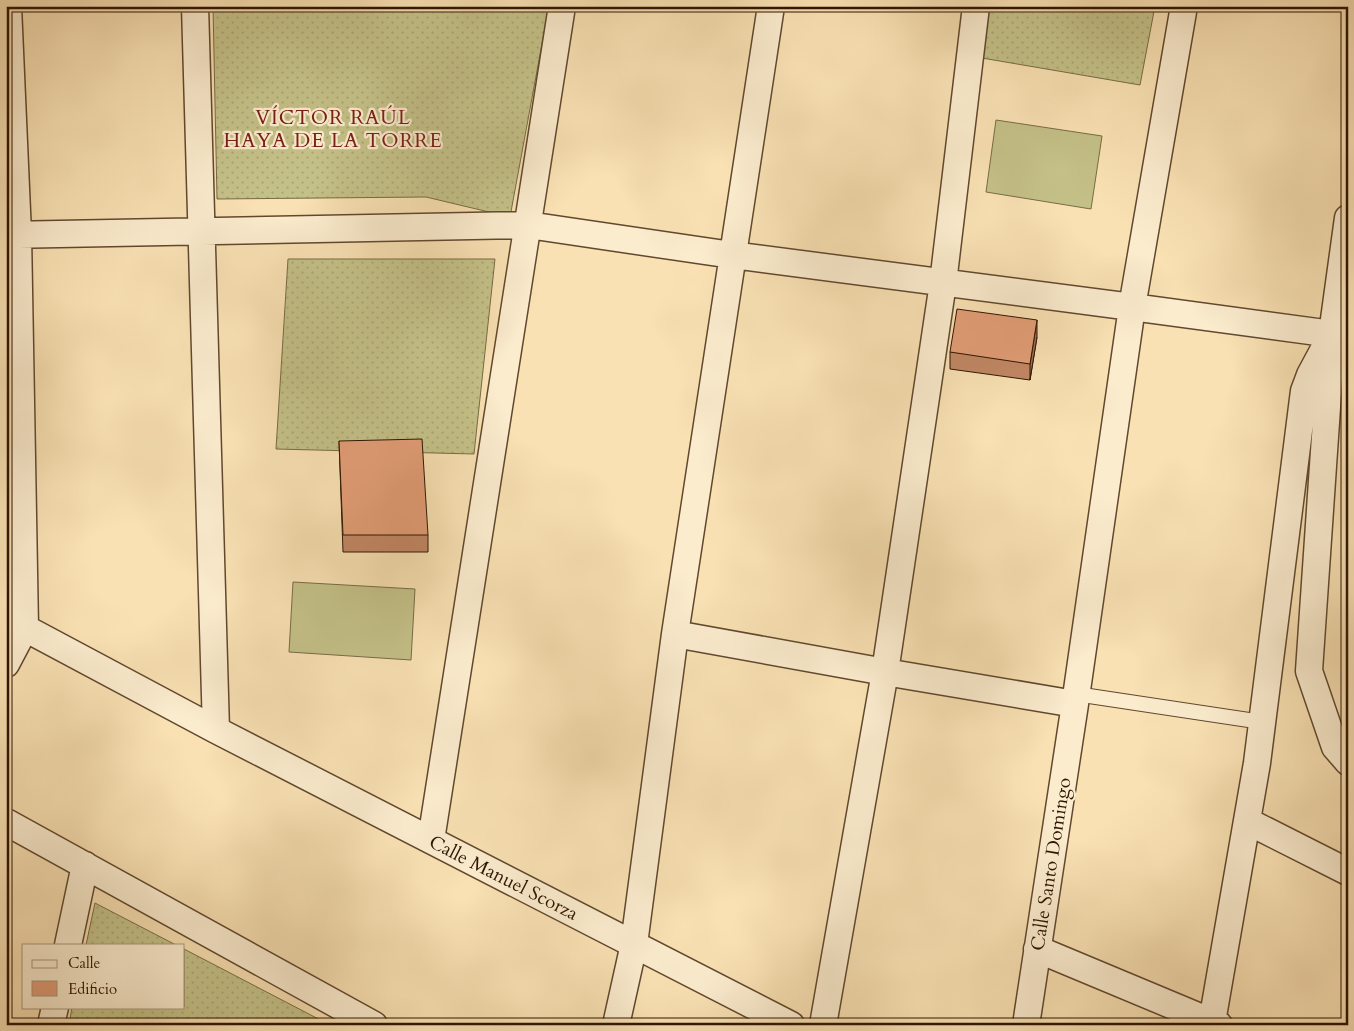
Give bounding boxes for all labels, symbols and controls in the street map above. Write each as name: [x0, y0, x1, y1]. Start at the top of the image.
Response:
district label: VÍCTOR RAÚL HAYA DE LA TORRE: [223, 104, 443, 154]
street label: Calle Santo Domingo: [1024, 776, 1078, 953]
street label: Calle Manuel Scorza: [425, 829, 583, 927]
legend: [22, 944, 185, 1008]
text: Calle: [68, 953, 101, 973]
text: Edificio: [68, 979, 117, 999]

